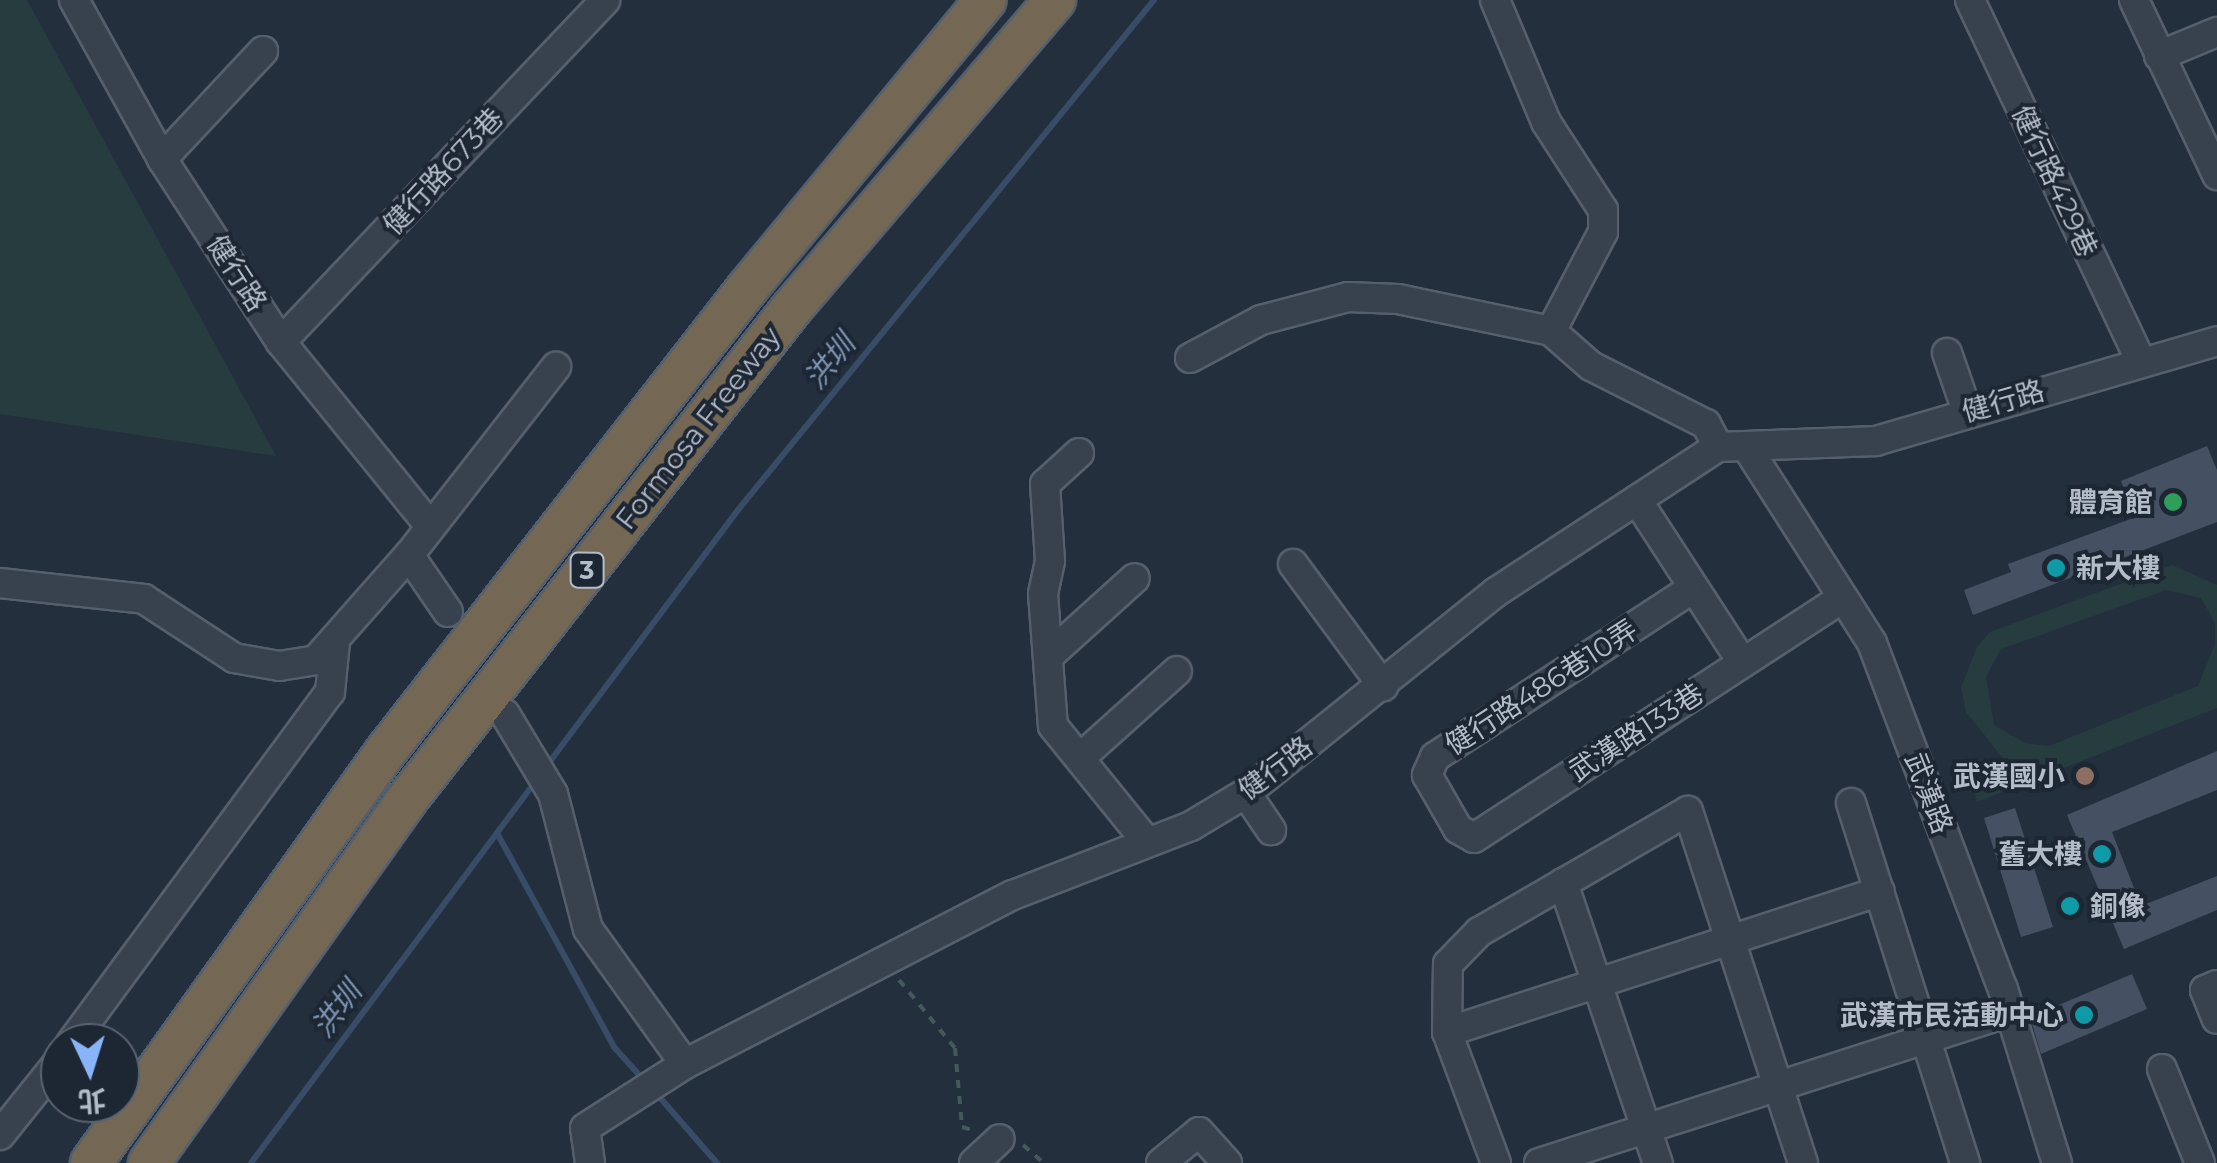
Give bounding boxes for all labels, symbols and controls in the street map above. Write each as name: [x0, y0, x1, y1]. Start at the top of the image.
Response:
street label: 健行路429巷: [2005, 100, 2105, 262]
street label: 健行路673巷: [376, 101, 510, 241]
street label: 健行路: [200, 229, 274, 317]
street label: Formosa Freeway: [609, 320, 787, 536]
water label: 洪圳: [797, 327, 863, 397]
street label: 健行路: [1958, 373, 2048, 429]
place label: 體育館: [2069, 485, 2153, 519]
marker: 體育館: [2162, 491, 2184, 513]
road number: 3: [570, 550, 604, 590]
place label: 新大樓: [2076, 551, 2160, 585]
marker: 新大樓: [2045, 557, 2067, 579]
street label: 健行路486巷10弄: [1439, 612, 1643, 762]
street label: 武漢路133巷: [1562, 676, 1710, 788]
street label: 健行路: [1231, 729, 1319, 807]
street label: 武漢路: [1898, 748, 1960, 838]
place label: 武漢國小: [1953, 759, 2065, 793]
marker: 武漢國小: [2074, 765, 2096, 787]
place label: 舊大樓: [1998, 837, 2082, 871]
marker: 舊大樓: [2091, 843, 2113, 865]
place label: 銅像: [2090, 889, 2146, 923]
marker: 銅像: [2059, 895, 2081, 917]
water label: 洪圳: [305, 975, 369, 1045]
place label: 武漢市民活動中心: [1840, 998, 2064, 1032]
marker: 武漢市民活動中心: [2073, 1004, 2095, 1026]
north arrow: [40, 1023, 140, 1123]
text: 北: [77, 1083, 107, 1119]

